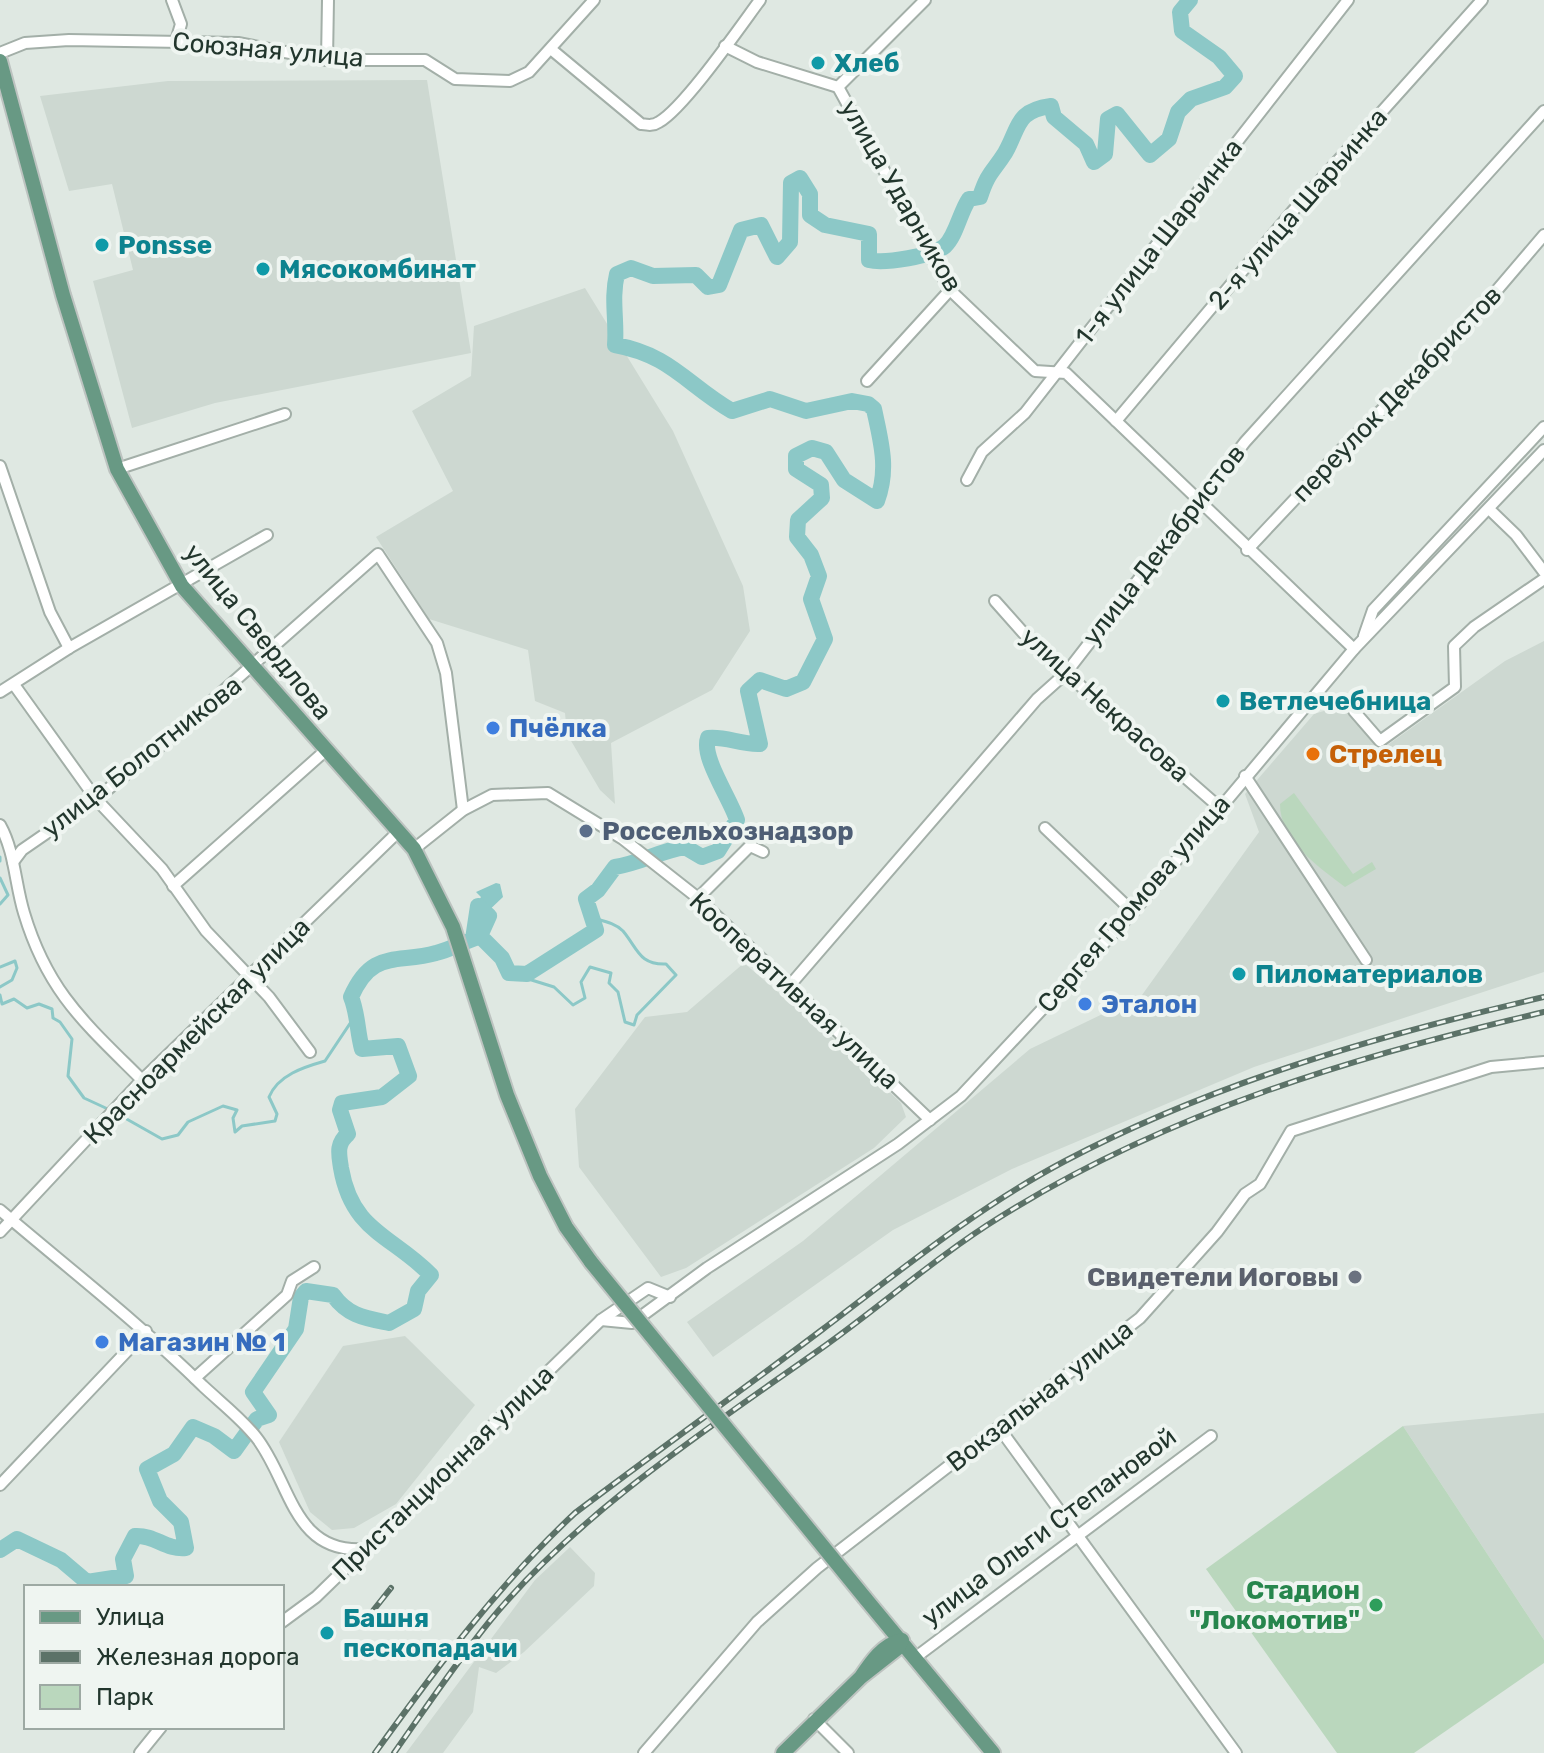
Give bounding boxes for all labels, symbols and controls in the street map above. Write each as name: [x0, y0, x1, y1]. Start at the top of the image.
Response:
street label: Союзная улица: [171, 26, 365, 74]
place label: Хлеб: [834, 48, 900, 79]
marker: Хлеб: [809, 54, 827, 72]
street label: улица Ударников: [833, 95, 969, 297]
street label: 2-я улица Шарьинка: [1202, 102, 1394, 316]
street label: 1-я улица Шарьинка: [1069, 133, 1249, 351]
place label: Ponsse: [118, 230, 212, 261]
marker: Ponsse: [93, 236, 111, 254]
place label: Мясокомбинат: [279, 254, 476, 285]
marker: Мясокомбинат: [254, 260, 272, 278]
street label: переулок Декабристов: [1286, 280, 1508, 508]
street label: улица Декабристов: [1076, 439, 1252, 651]
street label: улица Свердлова: [177, 538, 339, 726]
street label: улица Некрасова: [1014, 621, 1196, 789]
street label: улица Болотникова: [36, 669, 248, 845]
place label: Ветлечебница: [1239, 686, 1431, 717]
marker: Ветлечебница: [1214, 692, 1232, 710]
place label: Пчёлка: [509, 713, 607, 744]
marker: Пчёлка: [484, 719, 502, 737]
place label: Стрелец: [1329, 739, 1442, 770]
marker: Стрелец: [1304, 745, 1322, 763]
street label: Сергея Громова улица: [1031, 789, 1237, 1019]
place label: Россельхознадзор: [602, 816, 854, 847]
marker: Россельхознадзор: [577, 822, 595, 840]
street label: Кооперативная улица: [683, 886, 905, 1096]
street label: Красноармейская улица: [77, 911, 317, 1151]
place label: Пиломатериалов: [1255, 959, 1483, 990]
marker: Пиломатериалов: [1230, 965, 1248, 983]
place label: Эталон: [1101, 989, 1197, 1020]
marker: Эталон: [1076, 995, 1094, 1013]
place label: Свидетели Иоговы: [1087, 1262, 1339, 1293]
marker: Свидетели Иоговы: [1346, 1268, 1364, 1286]
street label: Вокзальная улица: [941, 1314, 1139, 1478]
place label: Магазин № 1: [118, 1327, 286, 1358]
marker: Магазин № 1: [93, 1333, 111, 1351]
street label: Пристанционная улица: [326, 1359, 560, 1587]
street label: улица Ольги Степановой: [916, 1421, 1182, 1633]
place label: Стадион "Локомотив": [1189, 1575, 1360, 1636]
legend: [24, 1585, 284, 1729]
marker: Стадион "Локомотив": [1367, 1596, 1385, 1614]
text: Улица: [96, 1603, 165, 1631]
place label: Башня пескопадачи: [343, 1603, 518, 1664]
marker: Башня пескопадачи: [318, 1624, 336, 1642]
text: Железная дорога: [96, 1643, 299, 1671]
text: Парк: [96, 1683, 154, 1711]

